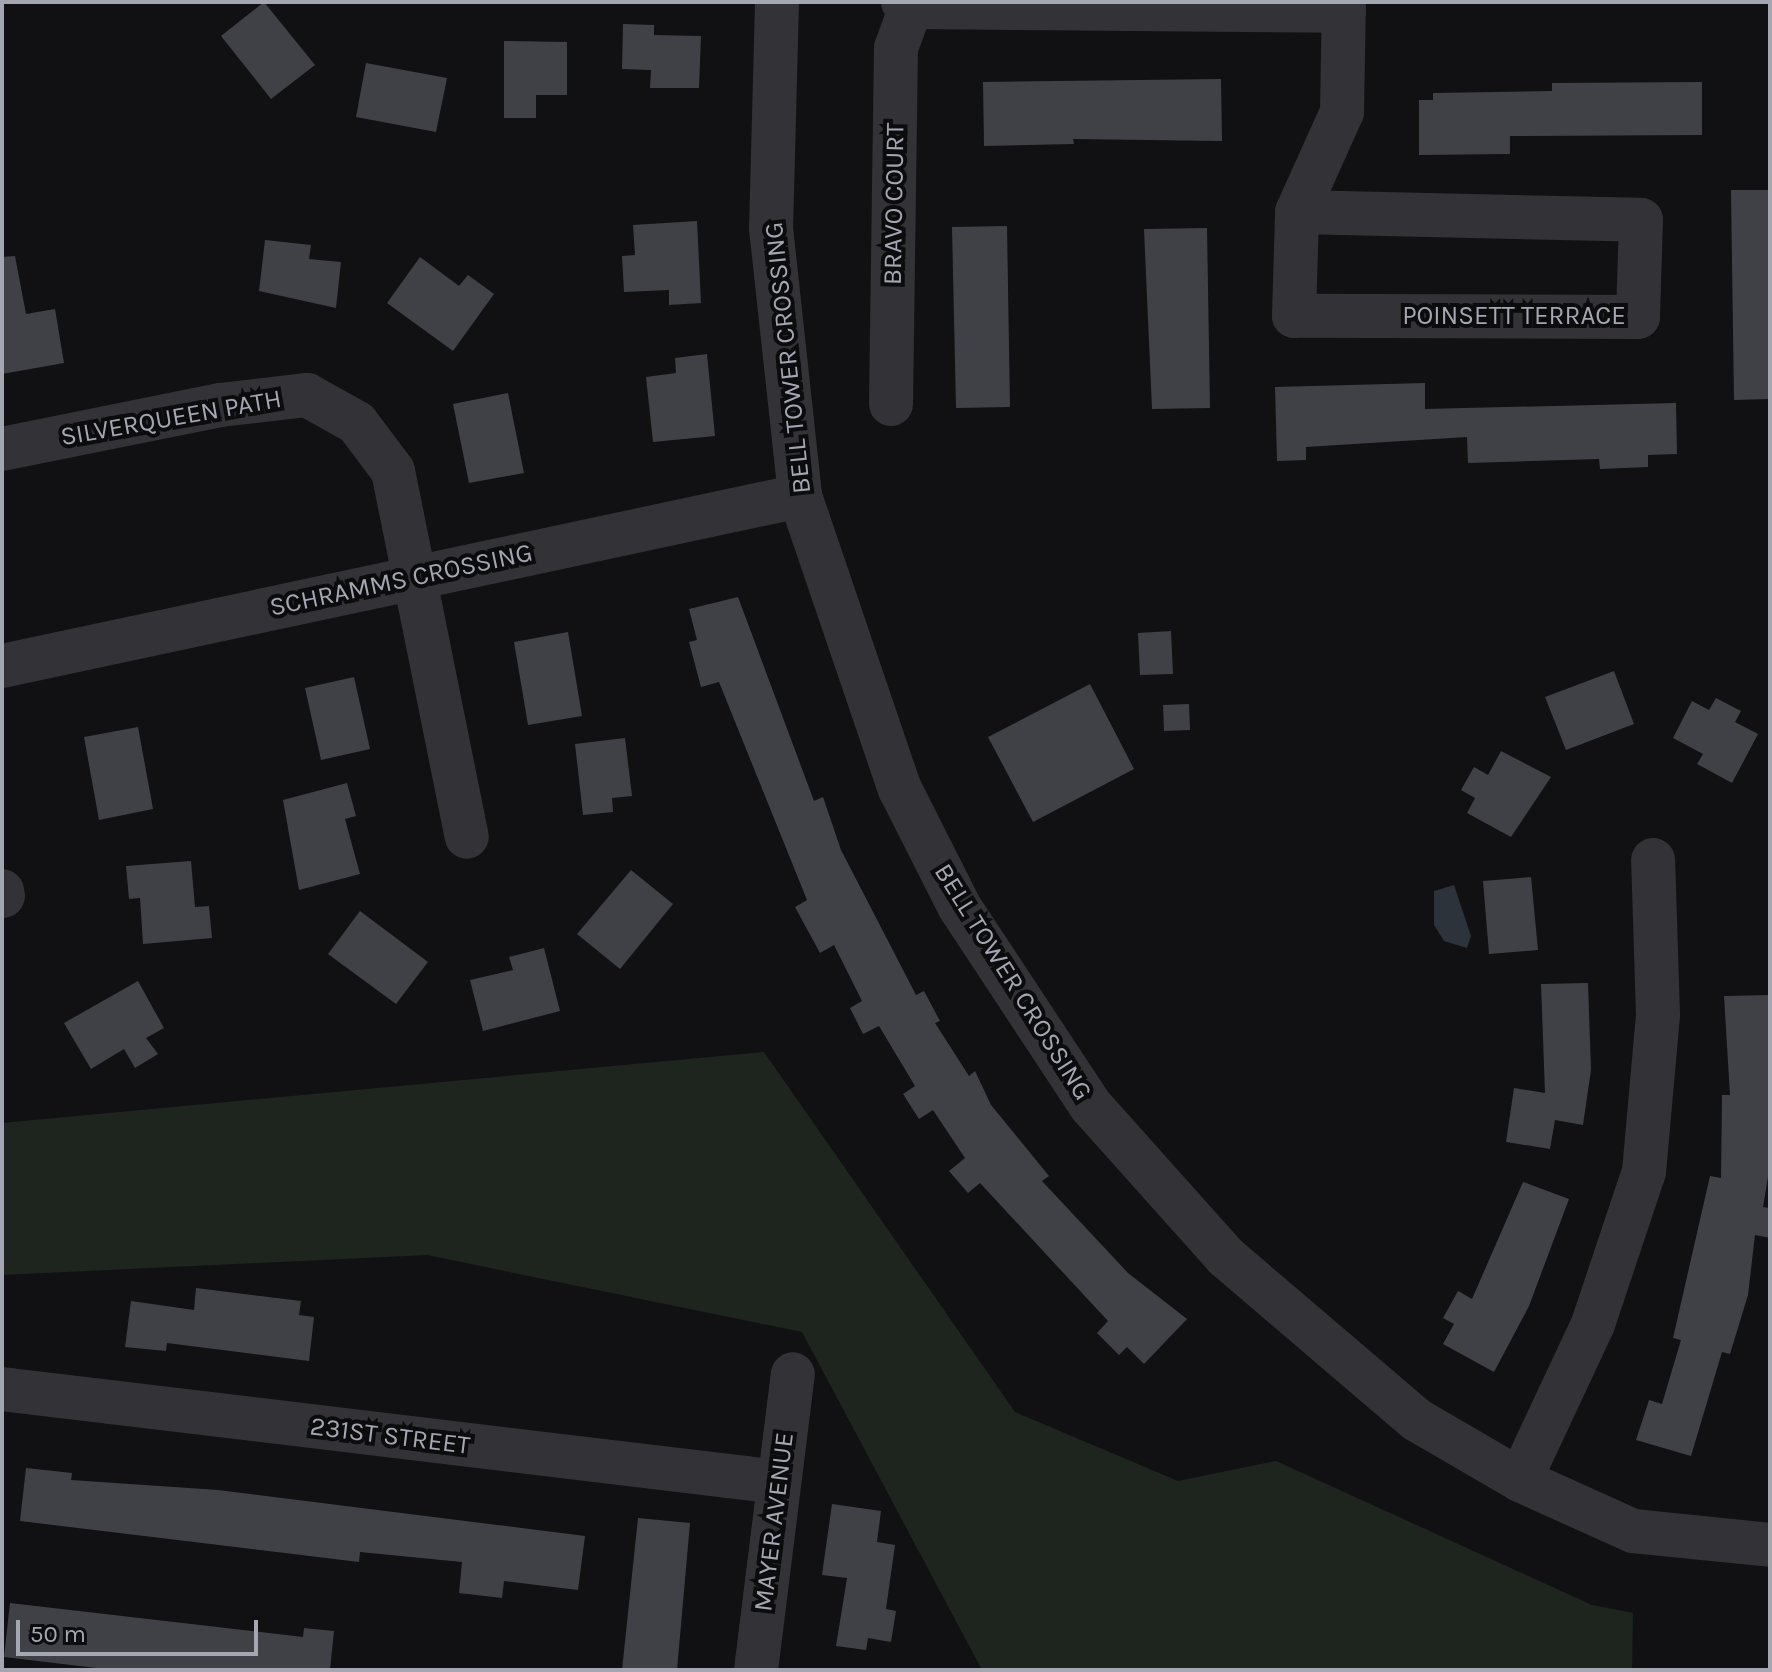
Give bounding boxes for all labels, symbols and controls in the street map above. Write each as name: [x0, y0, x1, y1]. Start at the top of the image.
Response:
street label: BRAVO COURT: [877, 123, 911, 285]
street label: BELL TOWER CROSSING: [758, 221, 818, 495]
street label: POINSETT TERRACE: [1402, 300, 1626, 332]
street label: SILVERQUEEN PATH: [58, 383, 284, 453]
street label: SCHRAMMS CROSSING: [267, 537, 535, 623]
street label: BELL TOWER CROSSING: [927, 858, 1099, 1106]
street label: 231ST STREET: [308, 1411, 472, 1461]
street label: MAYER AVENUE: [748, 1431, 800, 1613]
scale bar: [20, 1604, 262, 1654]
text: 50 m: [30, 1620, 86, 1648]

